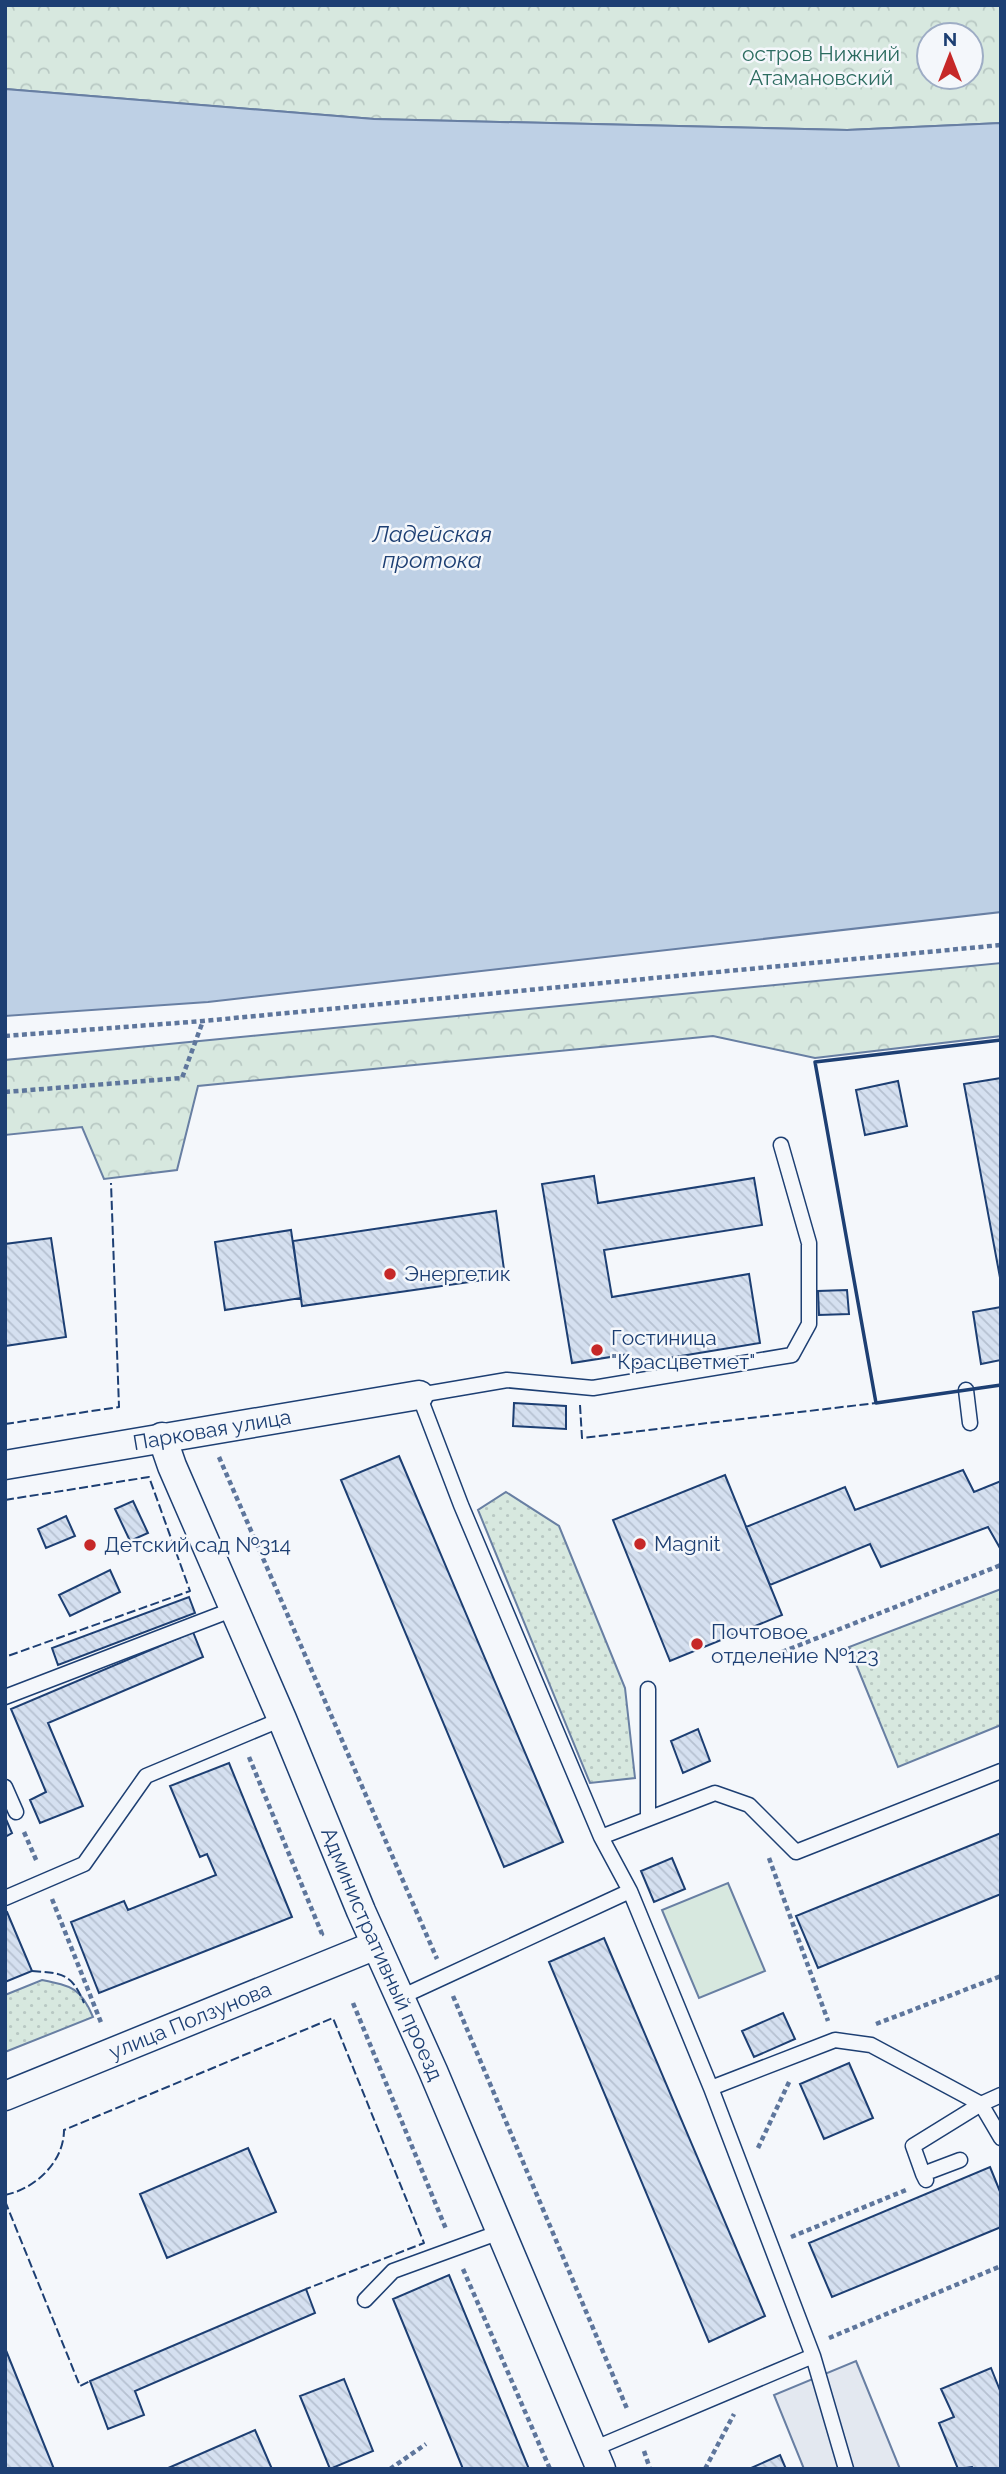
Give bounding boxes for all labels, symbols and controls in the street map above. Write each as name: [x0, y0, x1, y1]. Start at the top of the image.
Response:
north arrow: [915, 21, 985, 91]
text: N: [943, 28, 957, 50]
park label: остров Нижний Атамановский: [742, 41, 900, 90]
water label: Ладейская протока: [371, 520, 492, 573]
place label: Энергетик: [404, 1261, 511, 1286]
marker: Энергетик: [382, 1266, 398, 1282]
place label: Гостиница "Красцветмет": [611, 1325, 755, 1374]
marker: Гостиница "Красцветмет": [589, 1342, 605, 1358]
street label: Парковая улица: [131, 1404, 293, 1455]
place label: Magnit: [654, 1531, 721, 1556]
place label: Детский сад №314: [104, 1532, 291, 1557]
marker: Magnit: [632, 1536, 648, 1552]
marker: Детский сад №314: [82, 1537, 98, 1553]
place label: Почтовое отделение №123: [711, 1619, 879, 1668]
marker: Почтовое отделение №123: [689, 1636, 705, 1652]
street label: Административный проезд: [316, 1824, 449, 2084]
street label: улица Ползунова: [105, 1976, 275, 2064]

